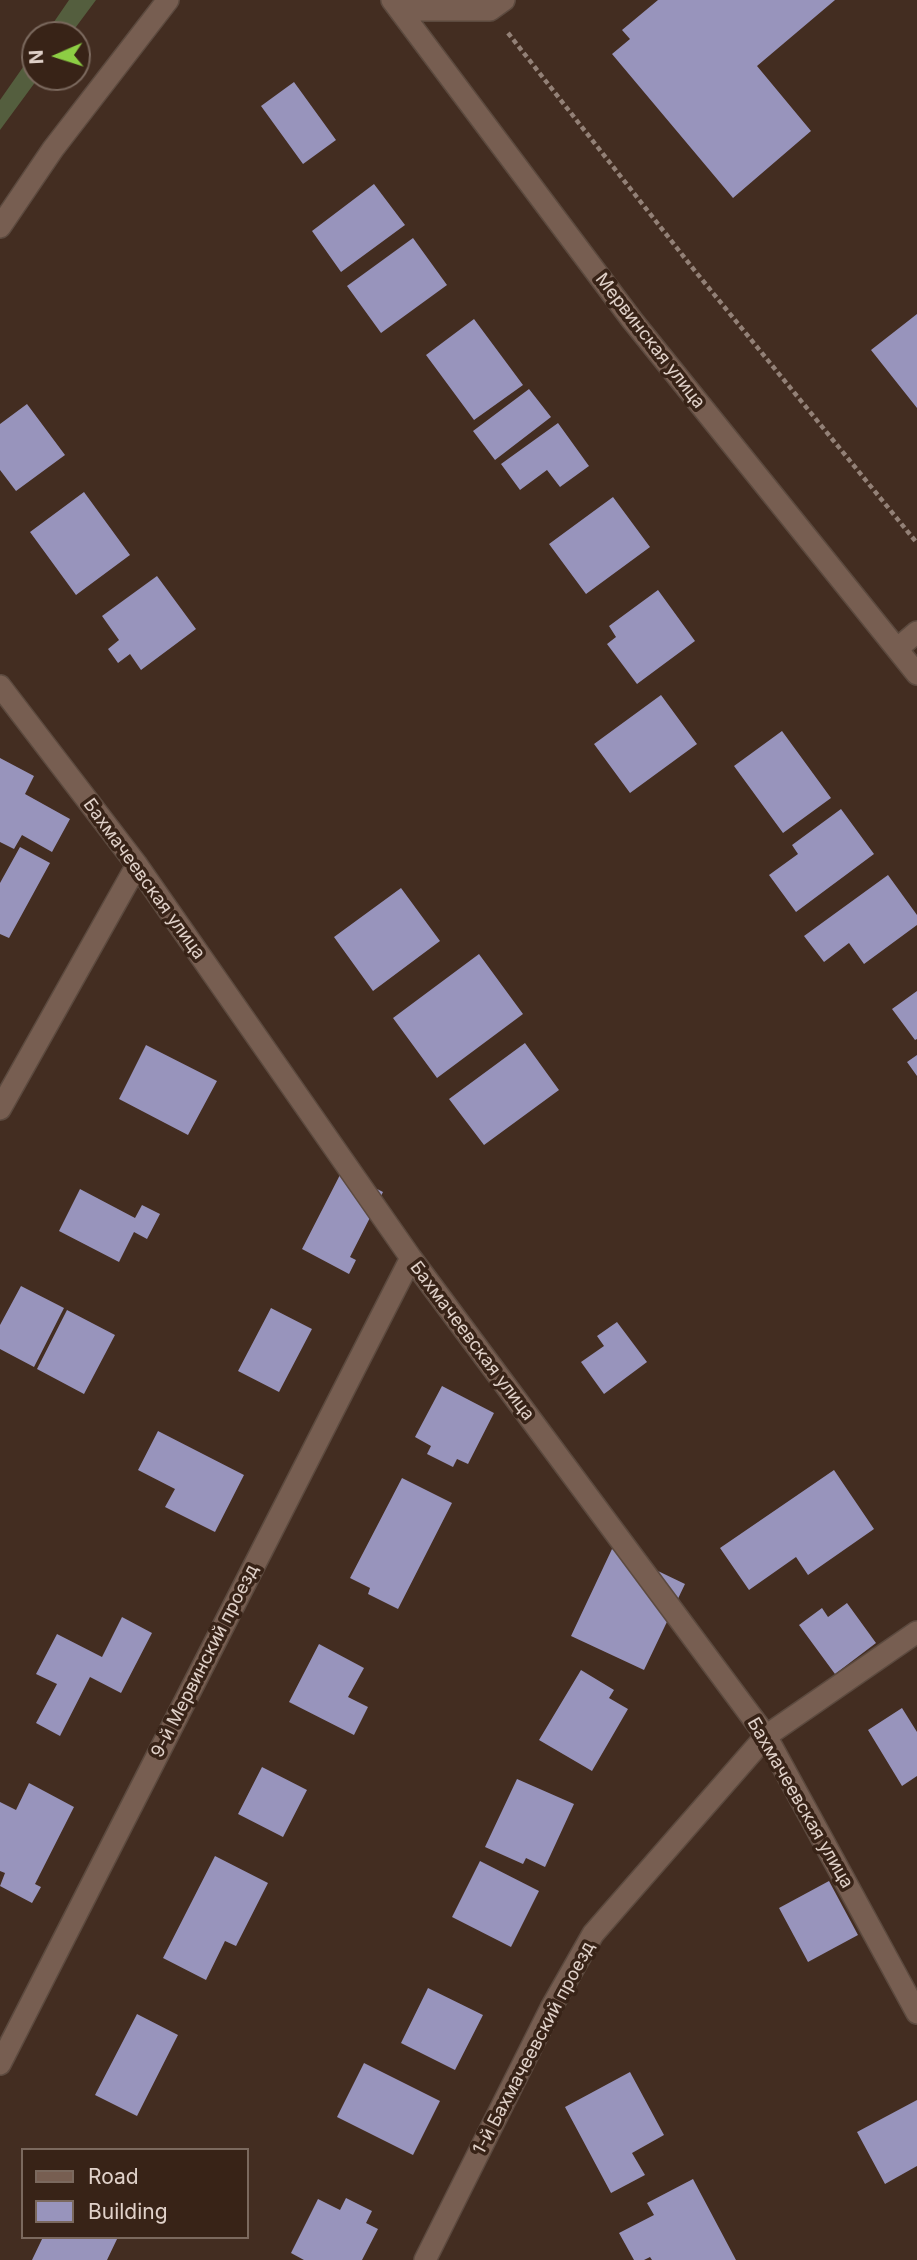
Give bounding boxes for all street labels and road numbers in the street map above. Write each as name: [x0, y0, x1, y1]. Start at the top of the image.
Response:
street label: Мервинская улица: [591, 269, 709, 413]
street label: Бахмачеевская улица: [78, 794, 210, 964]
street label: Бахмачеевская улица: [405, 1257, 539, 1425]
street label: 9-й Мервинский проезд: [147, 1561, 263, 1761]
street label: Бахмачеевская улица: [742, 1714, 858, 1892]
street label: 1-й Бахмачеевский проезд: [469, 1938, 599, 2158]

